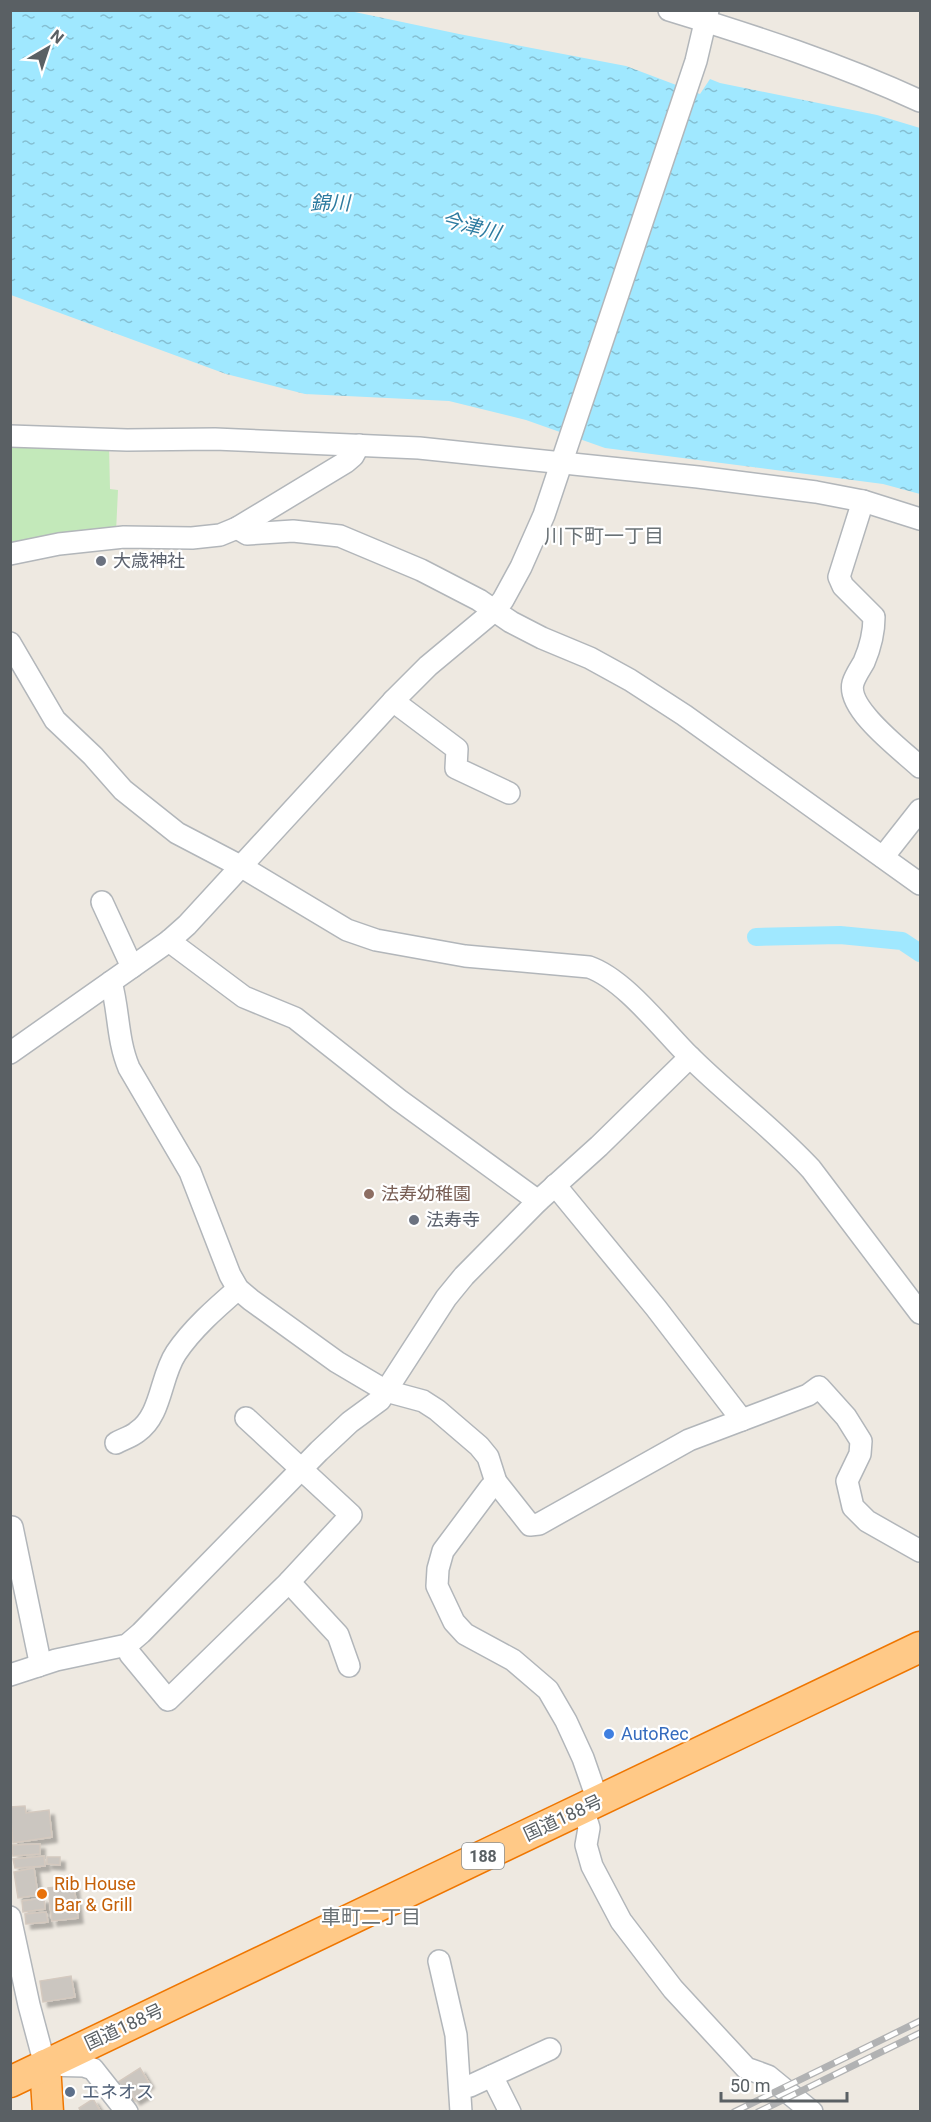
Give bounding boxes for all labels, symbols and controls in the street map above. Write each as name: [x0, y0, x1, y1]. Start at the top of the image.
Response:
north arrow: [18, 18, 78, 78]
text: N: [47, 26, 67, 48]
water label: 錦川: [310, 191, 352, 215]
water label: 今津川: [439, 207, 505, 245]
district label: 川下町一丁目: [544, 524, 664, 548]
place label: 大歳神社: [113, 550, 185, 571]
marker: 大歳神社: [94, 554, 108, 568]
place label: 法寿幼稚園: [381, 1183, 471, 1204]
marker: 法寿幼稚園: [362, 1187, 376, 1201]
place label: 法寿寺: [426, 1209, 480, 1230]
marker: 法寿寺: [407, 1213, 421, 1227]
place label: AutoRec: [621, 1723, 689, 1744]
marker: AutoRec: [602, 1727, 616, 1741]
street label: 国道188号: [520, 1790, 605, 1845]
road number: 188: [462, 1843, 504, 1869]
place label: Rib House Bar & Grill: [54, 1873, 136, 1915]
marker: Rib House Bar & Grill: [35, 1887, 49, 1901]
district label: 車町二丁目: [321, 1905, 421, 1929]
street label: 国道188号: [81, 1999, 166, 2054]
scale bar: [721, 2065, 847, 2103]
text: 50 m: [730, 2075, 770, 2096]
place label: エネオス: [82, 2081, 154, 2102]
marker: エネオス: [63, 2085, 77, 2099]

